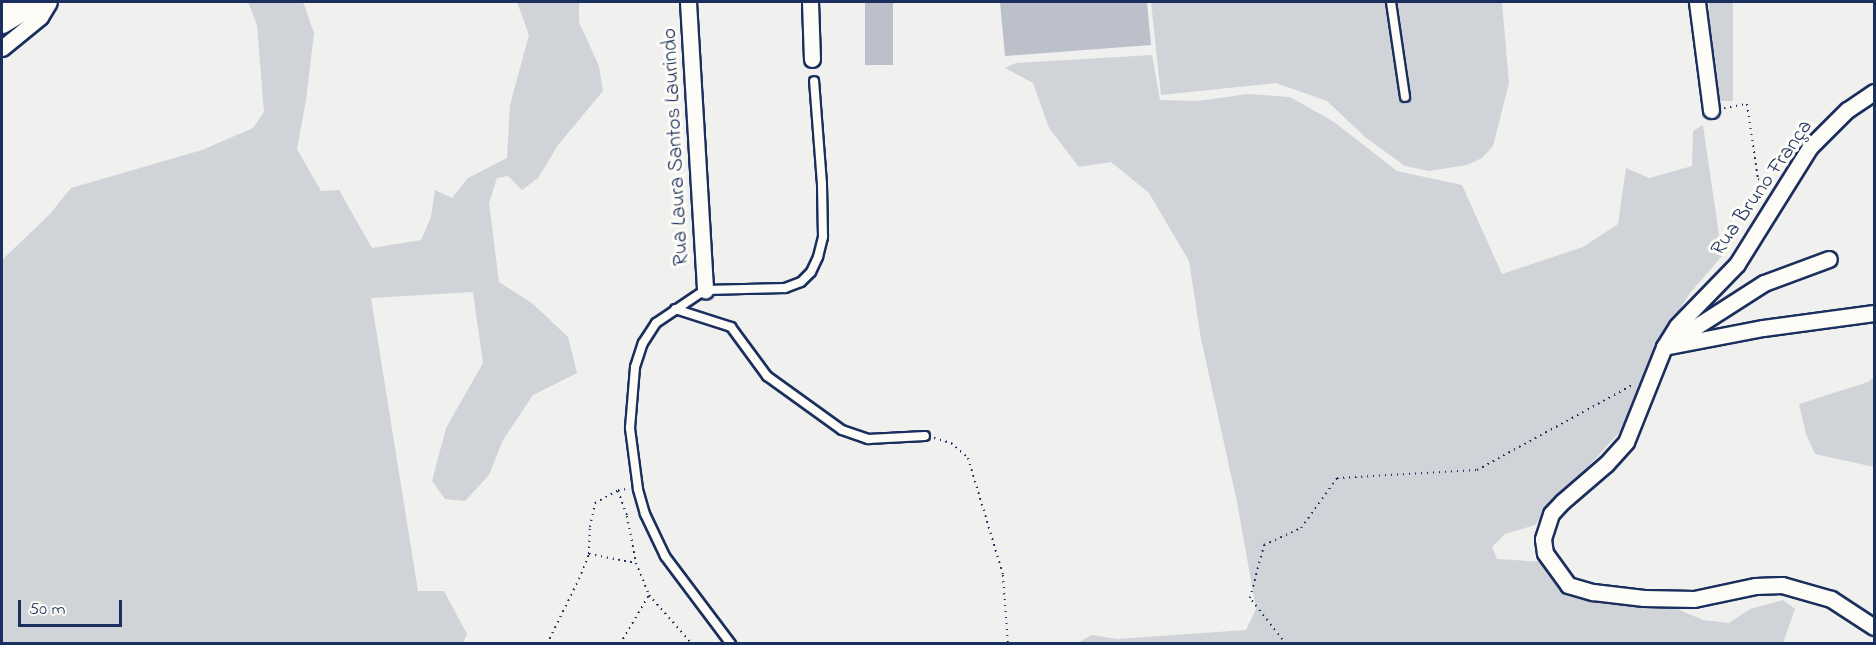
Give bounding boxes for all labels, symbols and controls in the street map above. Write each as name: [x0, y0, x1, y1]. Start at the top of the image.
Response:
street label: Rua Laura Santos Laurindo: [657, 28, 695, 266]
street label: Rua Bruno França: [1706, 115, 1818, 261]
scale bar: [21, 588, 124, 626]
text: 50 m: [29, 597, 66, 623]

